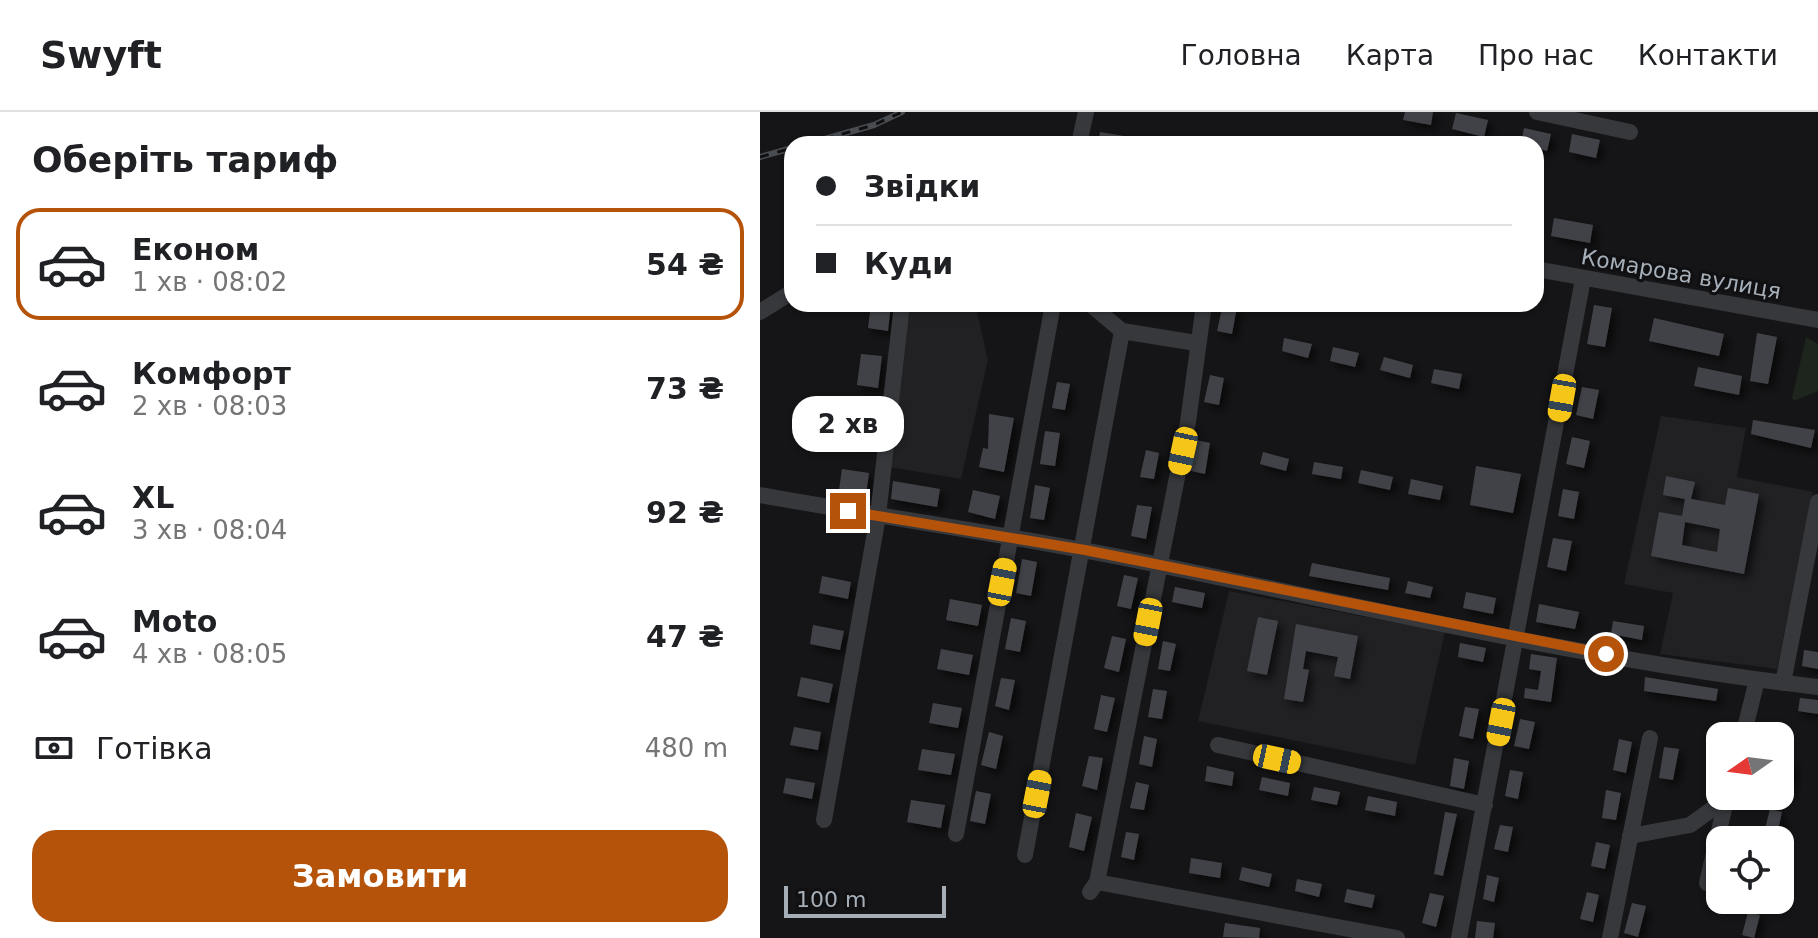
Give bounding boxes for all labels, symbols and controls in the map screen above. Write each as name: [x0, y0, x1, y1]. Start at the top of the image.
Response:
text: Swyft: [40, 33, 162, 77]
text: Головна: [1181, 39, 1302, 72]
text: Карта: [1346, 39, 1434, 72]
text: Про нас: [1478, 39, 1594, 72]
text: Контакти: [1638, 39, 1778, 72]
text: Оберіть тариф: [32, 139, 338, 180]
text: Звідки: [864, 169, 980, 204]
icon: car: [36, 228, 108, 300]
text: Економ: [132, 232, 259, 267]
street label: Комарова вулиця: [1579, 244, 1783, 304]
text: Куди: [864, 246, 953, 281]
text: 54 ₴: [646, 247, 724, 282]
text: 1 хв · 08:02: [132, 267, 287, 297]
icon: car: [36, 352, 108, 424]
text: Комфорт: [132, 356, 291, 391]
text: 73 ₴: [646, 371, 724, 406]
car: [1546, 372, 1578, 424]
text: 2 хв · 08:03: [132, 391, 287, 421]
callout: 2 хв: [792, 395, 904, 451]
text: 2 хв: [818, 409, 878, 439]
car: [1166, 425, 1200, 477]
icon: car: [36, 476, 108, 548]
text: XL: [132, 480, 174, 515]
route end: [830, 493, 866, 529]
text: 92 ₴: [646, 495, 724, 530]
text: 3 хв · 08:04: [132, 515, 287, 545]
car: [986, 556, 1018, 608]
car: [1132, 596, 1164, 648]
icon: car: [36, 600, 108, 672]
text: Moto: [132, 604, 217, 639]
text: 47 ₴: [646, 619, 724, 654]
route start: [1588, 636, 1624, 672]
text: 4 хв · 08:05: [132, 639, 287, 669]
car: [1485, 696, 1517, 748]
north arrow: [1706, 722, 1794, 810]
map controls: [1706, 722, 1794, 914]
icon: cash: [32, 726, 76, 770]
text: Готівка: [96, 731, 213, 766]
text: 480 m: [645, 733, 728, 763]
car: [1251, 742, 1303, 776]
car: [1021, 768, 1053, 820]
button: locate: [1706, 826, 1794, 914]
button: Замовити: [32, 830, 728, 922]
scale bar: [784, 882, 946, 918]
text: 100 m: [796, 887, 866, 912]

